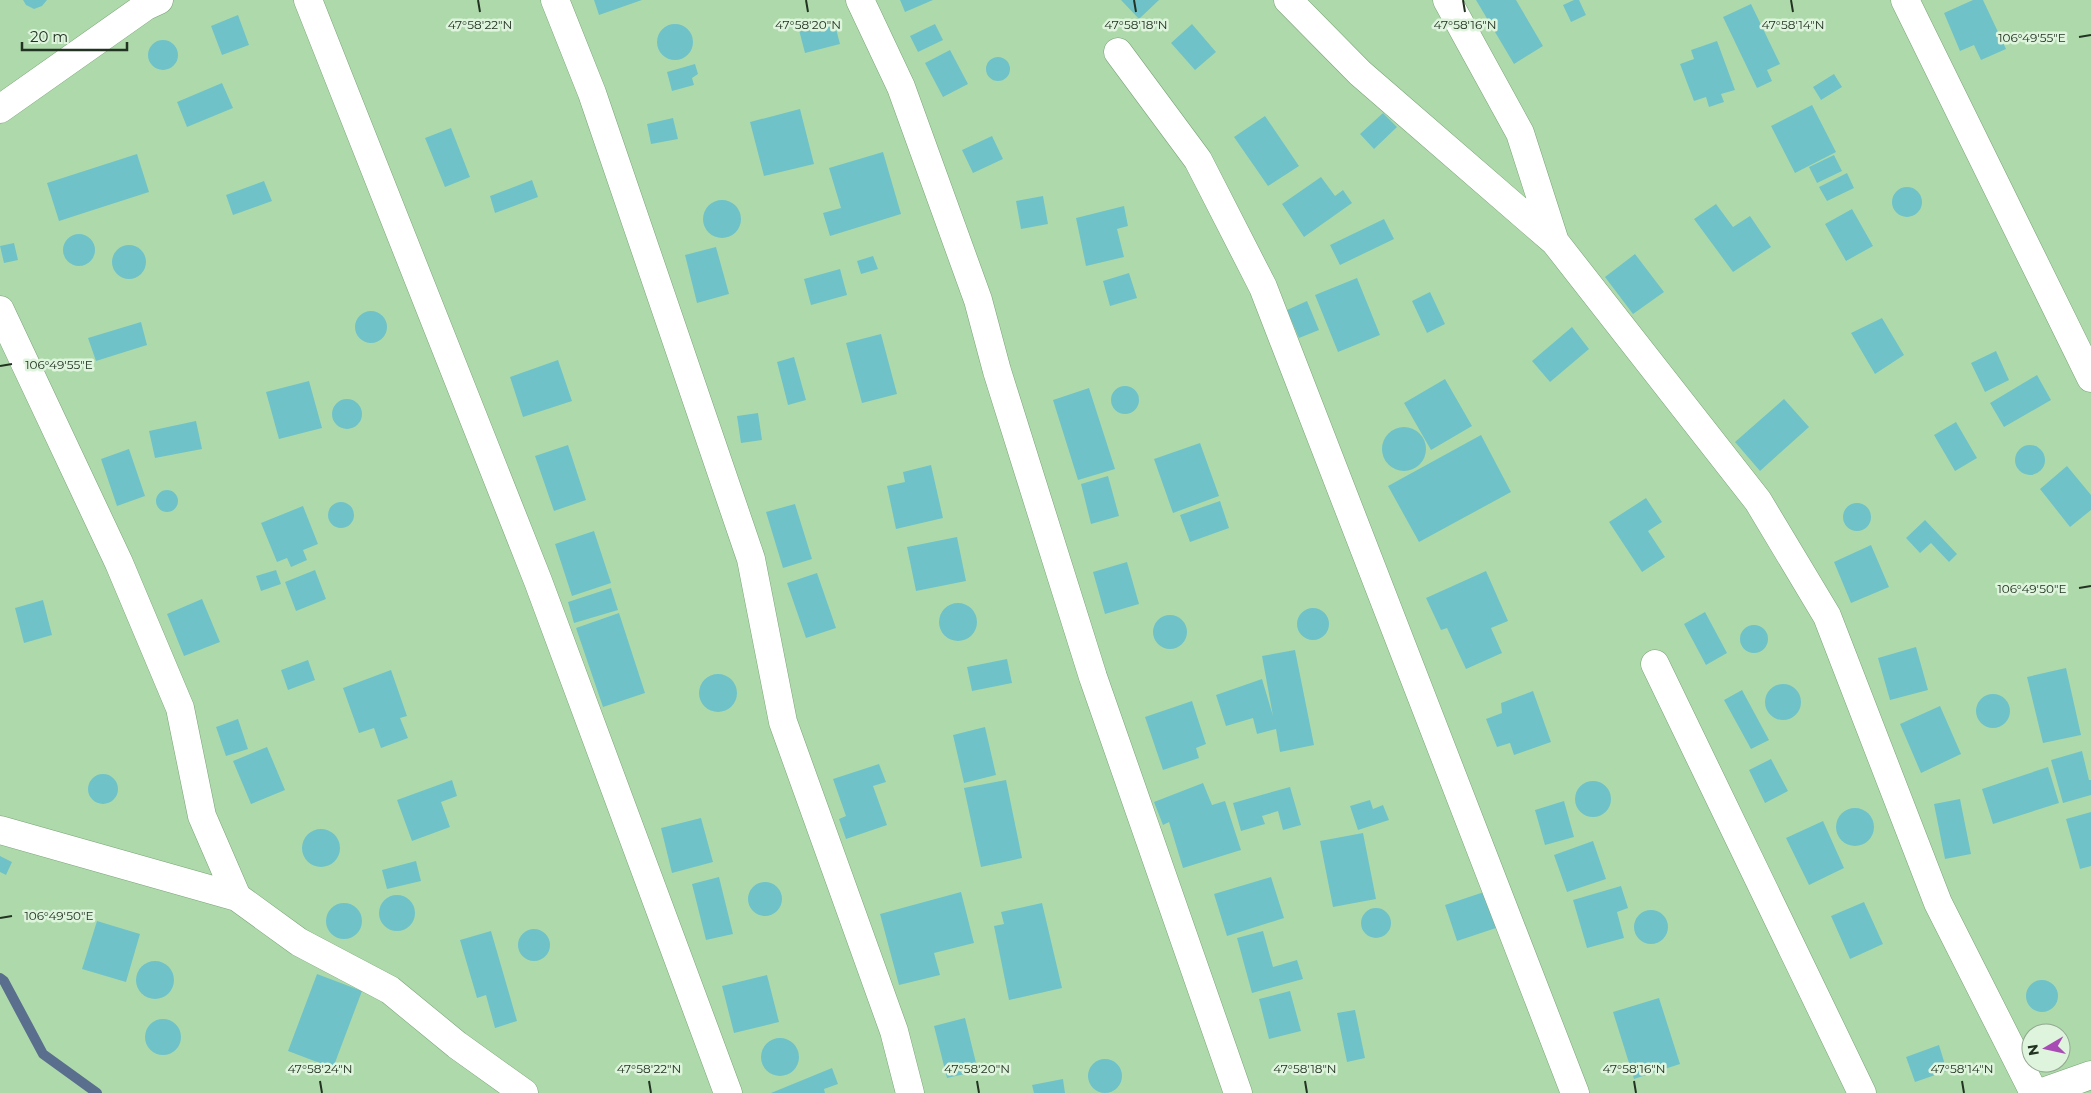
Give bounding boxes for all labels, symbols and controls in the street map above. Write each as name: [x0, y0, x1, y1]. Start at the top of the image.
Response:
text: 47°58'22"N: [448, 17, 512, 32]
text: 47°58'20"N: [775, 17, 841, 32]
text: 47°58'18"N: [1104, 17, 1168, 32]
text: 47°58'16"N: [1434, 17, 1496, 32]
text: 47°58'14"N: [1761, 17, 1825, 32]
scale bar: [22, 20, 128, 52]
text: 20 m: [30, 27, 68, 46]
text: 106°49'55"E: [1998, 30, 2066, 45]
text: 106°49'55"E: [25, 357, 93, 372]
text: 106°49'50"E: [1998, 581, 2066, 596]
text: 106°49'50"E: [25, 908, 93, 923]
north arrow: [2021, 1023, 2071, 1073]
text: N: [2023, 1043, 2043, 1057]
text: 47°58'24"N: [287, 1061, 353, 1076]
text: 47°58'22"N: [617, 1061, 681, 1076]
text: 47°58'20"N: [944, 1061, 1010, 1076]
text: 47°58'18"N: [1273, 1061, 1337, 1076]
text: 47°58'16"N: [1603, 1061, 1665, 1076]
text: 47°58'14"N: [1930, 1061, 1994, 1076]

